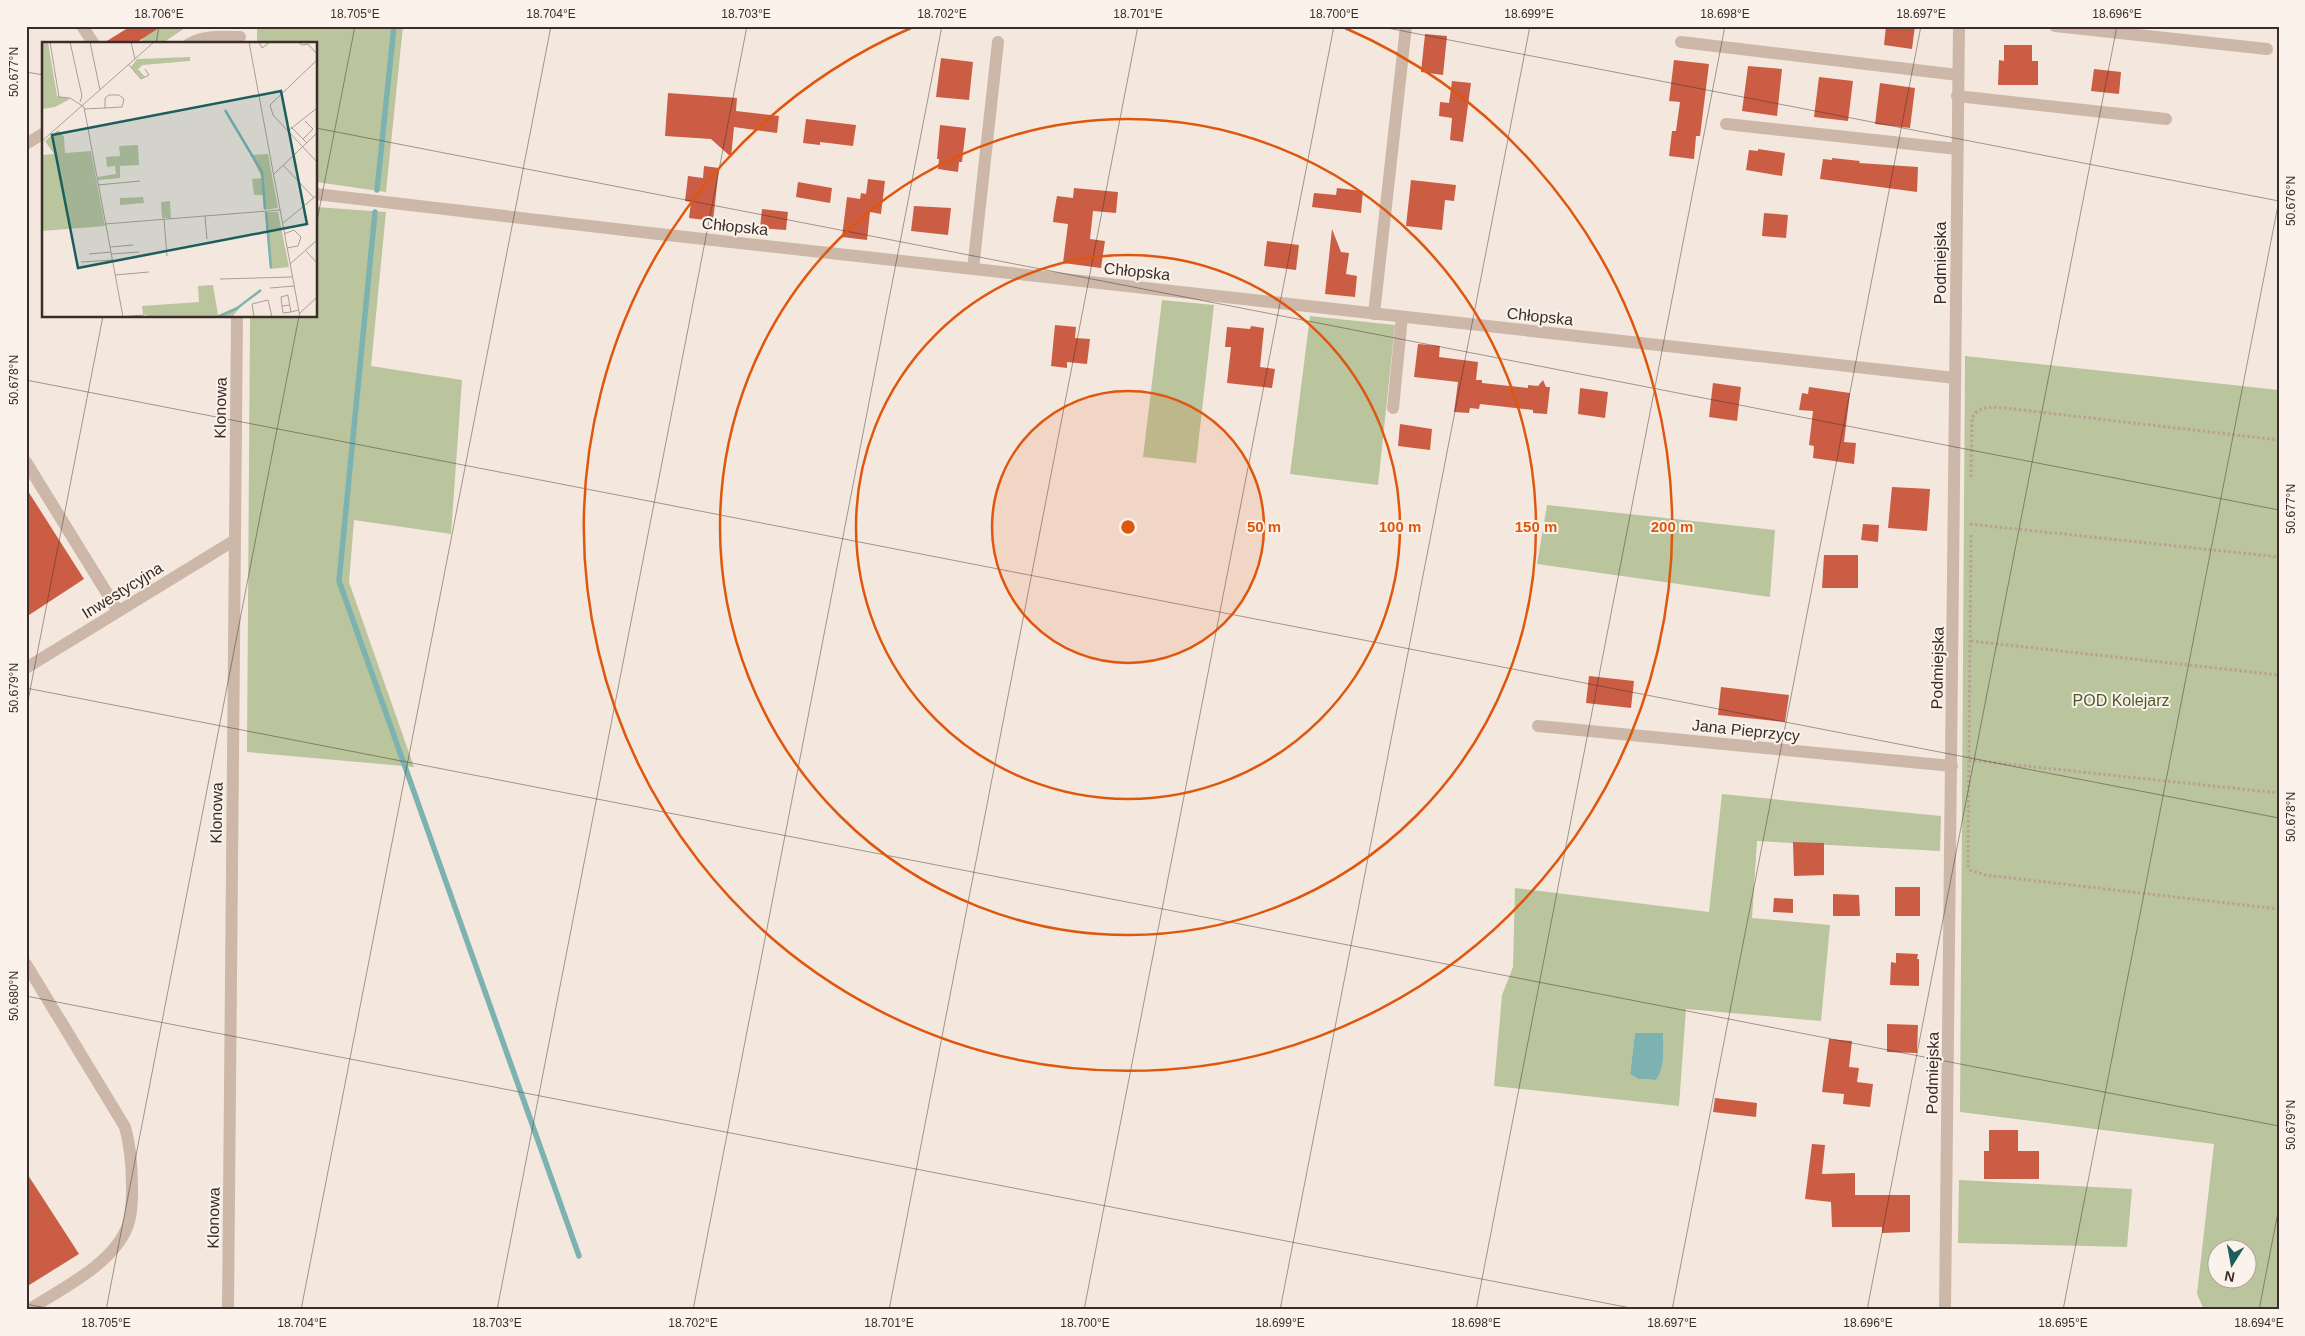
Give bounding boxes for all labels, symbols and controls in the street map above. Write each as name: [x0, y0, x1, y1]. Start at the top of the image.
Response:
text: 18.706°E: [134, 7, 184, 21]
text: 18.705°E: [330, 7, 380, 21]
text: 18.704°E: [526, 7, 576, 21]
text: 18.703°E: [721, 7, 771, 21]
text: 18.702°E: [917, 7, 967, 21]
text: 18.701°E: [1113, 7, 1163, 21]
text: 18.700°E: [1309, 7, 1359, 21]
text: 18.699°E: [1504, 7, 1554, 21]
text: 18.698°E: [1700, 7, 1750, 21]
text: 18.697°E: [1896, 7, 1946, 21]
text: 18.696°E: [2092, 7, 2142, 21]
inset map: [42, 42, 318, 318]
text: 50.677°N: [7, 47, 21, 97]
text: 50.676°N: [2284, 176, 2298, 226]
street label: Chłopska: [701, 215, 769, 238]
street label: Podmiejska: [1932, 222, 1949, 304]
street label: Chłopska: [1103, 260, 1171, 283]
street label: Chłopska: [1506, 305, 1574, 328]
text: 50.678°N: [7, 355, 21, 405]
street label: Klonowa: [211, 377, 230, 439]
text: 50.677°N: [2284, 484, 2298, 534]
centre of rings: [1119, 518, 1137, 536]
text: 50 m: [1247, 518, 1281, 535]
text: 100 m: [1379, 518, 1421, 535]
text: 150 m: [1515, 518, 1557, 535]
text: 200 m: [1651, 518, 1693, 535]
street label: Inwestycyjna: [79, 559, 166, 622]
street label: Podmiejska: [1928, 626, 1947, 710]
text: 50.679°N: [7, 663, 21, 713]
park label: POD Kolejarz: [2073, 692, 2169, 709]
street label: Jana Pieprzycy: [1691, 716, 1801, 745]
street label: Klonowa: [207, 782, 226, 844]
text: 50.678°N: [2284, 792, 2298, 842]
text: 50.680°N: [7, 971, 21, 1021]
street label: Podmiejska: [1923, 1031, 1942, 1115]
text: 50.679°N: [2284, 1100, 2298, 1150]
street label: Klonowa: [204, 1187, 223, 1249]
north arrow: [2208, 1238, 2258, 1288]
text: N: [2223, 1268, 2236, 1286]
text: 18.705°E: [81, 1316, 131, 1330]
text: 18.704°E: [277, 1316, 327, 1330]
text: 18.703°E: [472, 1316, 522, 1330]
text: 18.702°E: [668, 1316, 718, 1330]
text: 18.701°E: [864, 1316, 914, 1330]
text: 18.700°E: [1060, 1316, 1110, 1330]
text: 18.699°E: [1255, 1316, 1305, 1330]
text: 18.698°E: [1451, 1316, 1501, 1330]
text: 18.697°E: [1647, 1316, 1697, 1330]
text: 18.696°E: [1843, 1316, 1893, 1330]
text: 18.695°E: [2038, 1316, 2088, 1330]
text: 18.694°E: [2234, 1316, 2284, 1330]

